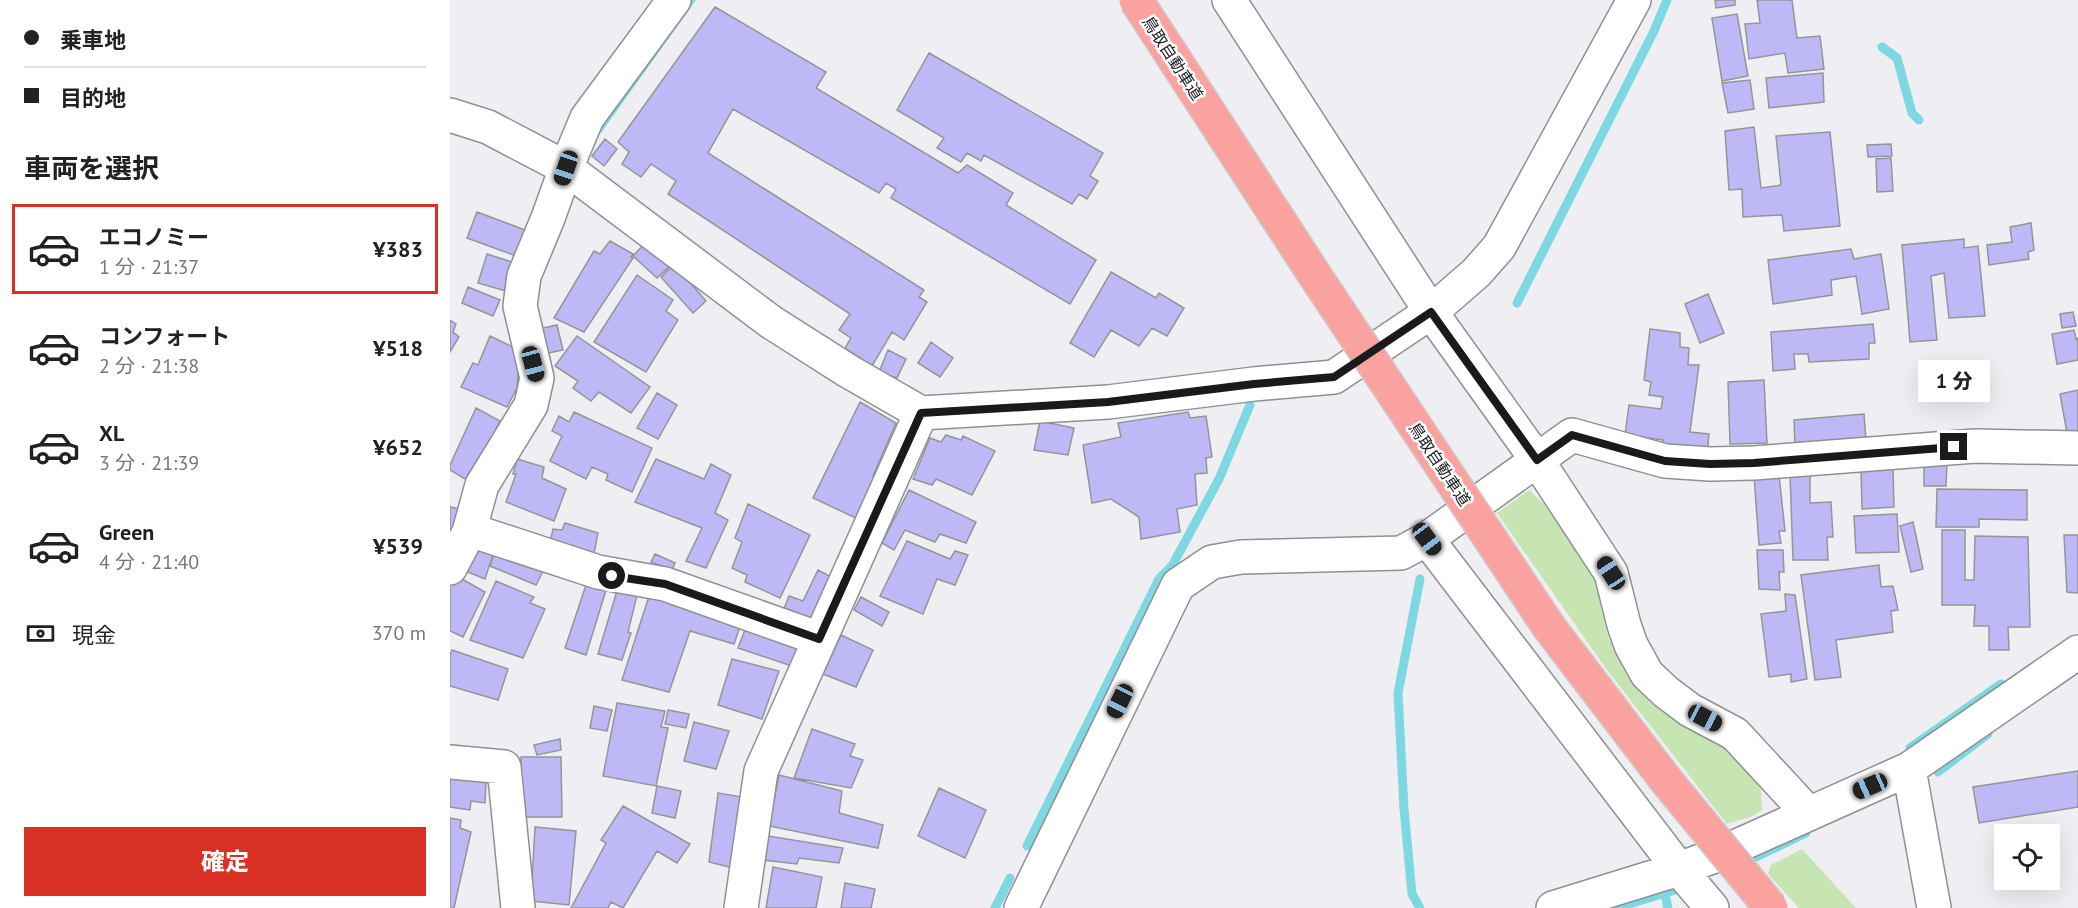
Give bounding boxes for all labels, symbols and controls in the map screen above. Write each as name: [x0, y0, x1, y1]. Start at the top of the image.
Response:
street label: 鳥取自動車道: [1138, 12, 1208, 104]
text: 乗車地: [60, 26, 126, 54]
text: 目的地: [60, 84, 126, 112]
car: [552, 148, 580, 188]
text: 車両を選択: [24, 151, 159, 185]
icon: car: [27, 222, 81, 276]
text: エコノミー: [99, 223, 209, 251]
text: ¥383: [373, 235, 423, 263]
text: 1 分 · 21:37: [99, 254, 199, 280]
icon: car: [27, 321, 81, 375]
text: コンフォート: [99, 322, 230, 350]
text: ¥518: [373, 334, 423, 362]
car: [520, 344, 546, 384]
text: 2 分 · 21:38: [99, 353, 199, 379]
callout: 1 分: [1918, 360, 1990, 402]
text: 1 分: [1936, 368, 1972, 394]
text: XL: [99, 419, 124, 447]
street label: 鳥取自動車道: [1405, 419, 1475, 509]
icon: car: [27, 420, 81, 474]
text: ¥652: [373, 433, 423, 461]
route end: [1940, 433, 1967, 460]
text: 3 分 · 21:39: [99, 450, 199, 476]
text: Green: [99, 518, 154, 546]
icon: car: [27, 519, 81, 573]
car: [1409, 519, 1445, 559]
text: ¥539: [373, 532, 423, 560]
text: 4 分 · 21:40: [99, 549, 199, 575]
car: [1594, 553, 1628, 593]
route start: [598, 562, 625, 589]
icon: cash: [24, 617, 57, 650]
text: 370 m: [372, 620, 426, 646]
text: 現金: [72, 621, 116, 649]
car: [1104, 681, 1136, 721]
car: [1685, 702, 1725, 734]
car: [1850, 770, 1890, 802]
map controls: [1994, 824, 2060, 890]
button: locate: [1994, 824, 2060, 890]
button: 確定: [24, 827, 426, 896]

